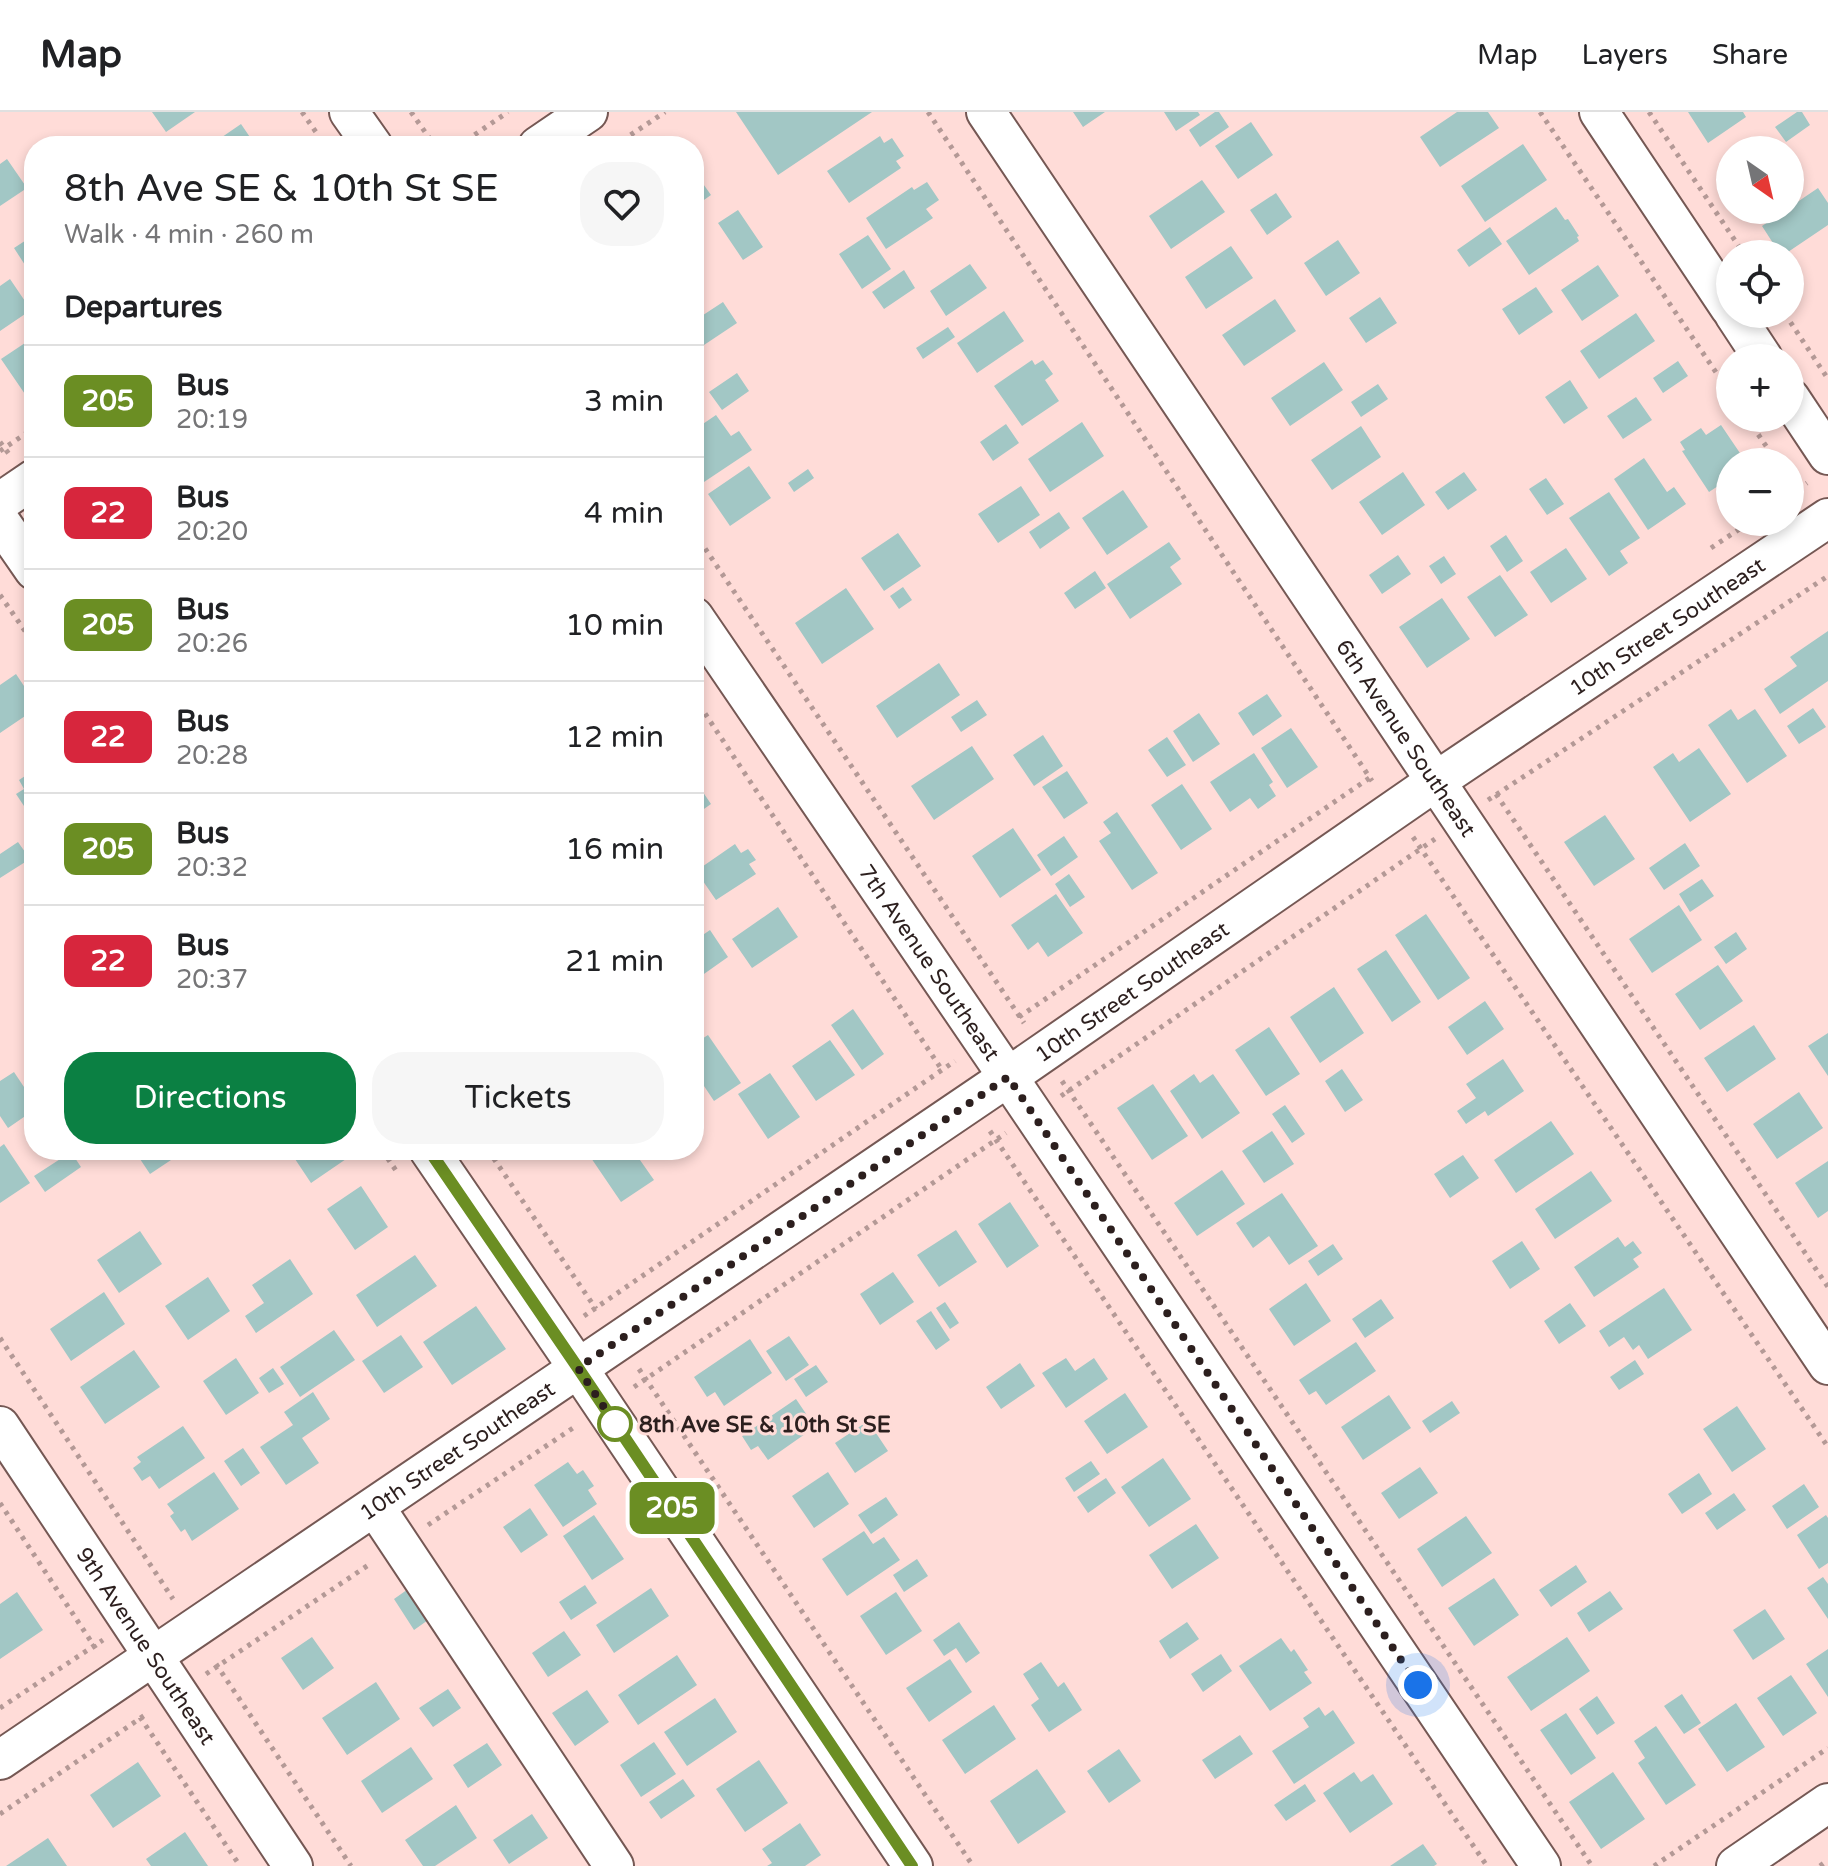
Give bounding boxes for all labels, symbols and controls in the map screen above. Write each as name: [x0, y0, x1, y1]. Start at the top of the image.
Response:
text: Map: [40, 32, 122, 78]
text: Map: [1477, 38, 1538, 72]
text: Layers: [1582, 38, 1668, 72]
text: Share: [1712, 38, 1788, 72]
north arrow: [1716, 136, 1804, 224]
map controls: [1716, 136, 1804, 536]
button: heart: [580, 162, 664, 246]
text: 8th Ave SE & 10th St SE: [64, 166, 499, 212]
text: Walk · 4 min · 260 m: [64, 219, 314, 250]
button: locate: [1716, 240, 1804, 328]
text: Departures: [64, 289, 222, 326]
button: +: [1716, 344, 1804, 432]
text: Bus: [176, 367, 229, 404]
text: 3 min: [584, 383, 664, 420]
text: 205: [82, 384, 134, 418]
text: 20:19: [176, 404, 248, 435]
button: −: [1716, 448, 1804, 536]
text: Bus: [176, 479, 229, 516]
text: 4 min: [584, 495, 664, 532]
text: 22: [90, 496, 126, 530]
text: 20:20: [176, 516, 248, 547]
street label: 10th Street Southeast: [1565, 552, 1770, 702]
text: Bus: [176, 591, 229, 628]
text: 10 min: [565, 607, 664, 644]
text: 205: [82, 608, 134, 642]
text: 20:26: [176, 628, 248, 659]
street label: 6th Avenue Southeast: [1330, 635, 1481, 842]
text: Bus: [176, 703, 229, 740]
text: 12 min: [565, 719, 664, 756]
text: 22: [90, 720, 126, 754]
text: 20:28: [176, 740, 248, 771]
text: Bus: [176, 815, 229, 852]
text: 16 min: [565, 831, 664, 868]
text: 205: [82, 832, 134, 866]
text: 20:32: [176, 852, 248, 883]
street label: 7th Avenue Southeast: [853, 860, 1005, 1066]
street label: 10th Street Southeast: [1030, 916, 1234, 1068]
text: Bus: [176, 927, 229, 964]
text: 21 min: [565, 943, 664, 980]
text: 22: [90, 944, 126, 978]
text: 20:37: [176, 964, 248, 995]
button: Directions: [64, 1052, 356, 1144]
button: Tickets: [372, 1052, 664, 1144]
street label: 10th Street Southeast: [355, 1376, 560, 1526]
marker: 8th Ave SE & 10th St SE: [598, 1407, 632, 1441]
place label: 8th Ave SE & 10th St SE: [639, 1412, 891, 1438]
line badge: 205: [626, 1482, 718, 1534]
text: 205: [646, 1491, 698, 1525]
street label: 9th Avenue Southeast: [70, 1543, 221, 1750]
your location: [1398, 1665, 1438, 1705]

